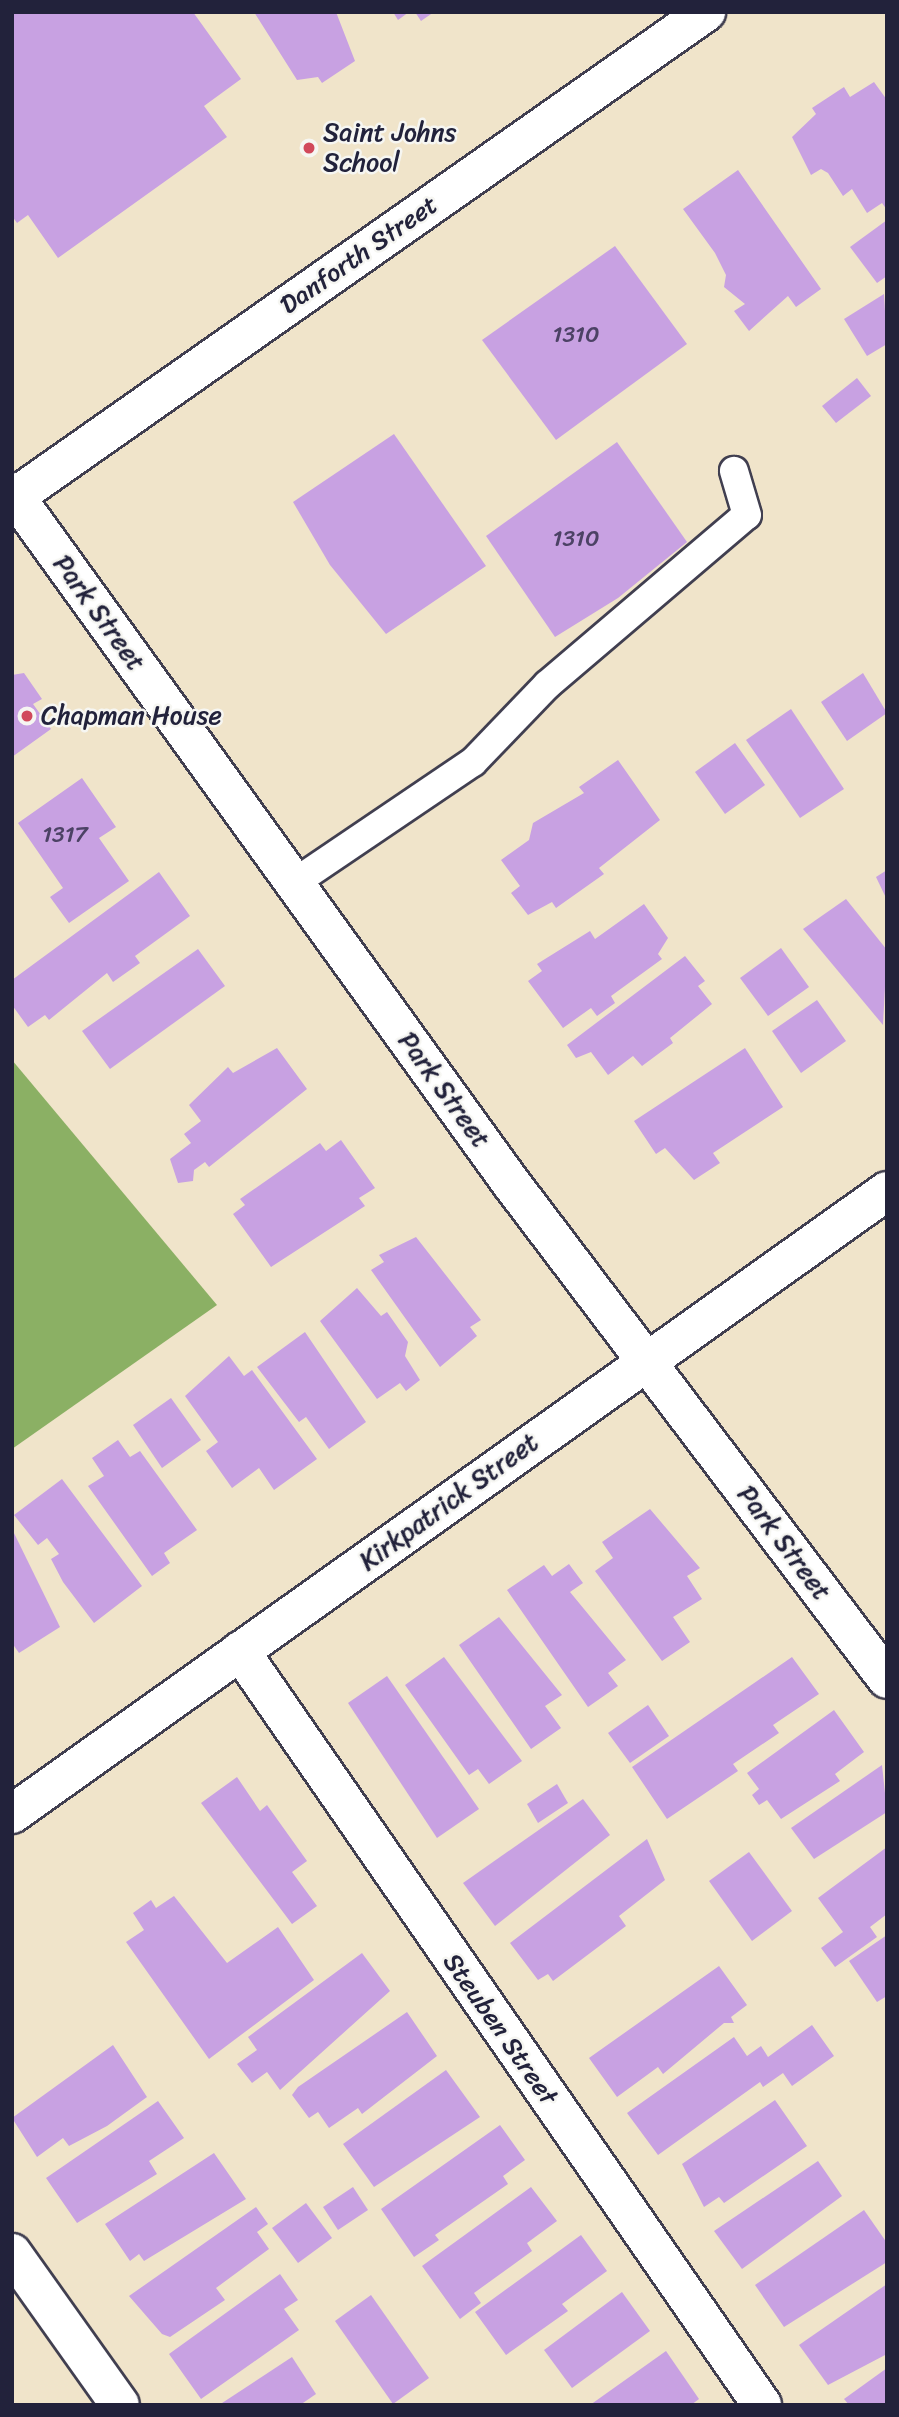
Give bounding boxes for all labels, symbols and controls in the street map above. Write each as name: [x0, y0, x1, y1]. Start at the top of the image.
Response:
place label: Saint Johns School: [323, 117, 455, 178]
marker: Saint Johns School: [301, 140, 317, 156]
street label: Danforth Street: [274, 189, 444, 321]
house number: 1310: [553, 321, 599, 349]
house number: 1310: [553, 525, 599, 553]
street label: Park Street: [47, 549, 151, 677]
place label: Chapman House: [41, 700, 221, 732]
marker: Chapman House: [19, 708, 35, 724]
house number: 1317: [42, 821, 88, 849]
street label: Park Street: [392, 1026, 496, 1154]
street label: Kirkpatrick Street: [354, 1427, 544, 1577]
street label: Park Street: [731, 1479, 837, 1607]
street label: Steuben Street: [436, 1947, 564, 2111]

